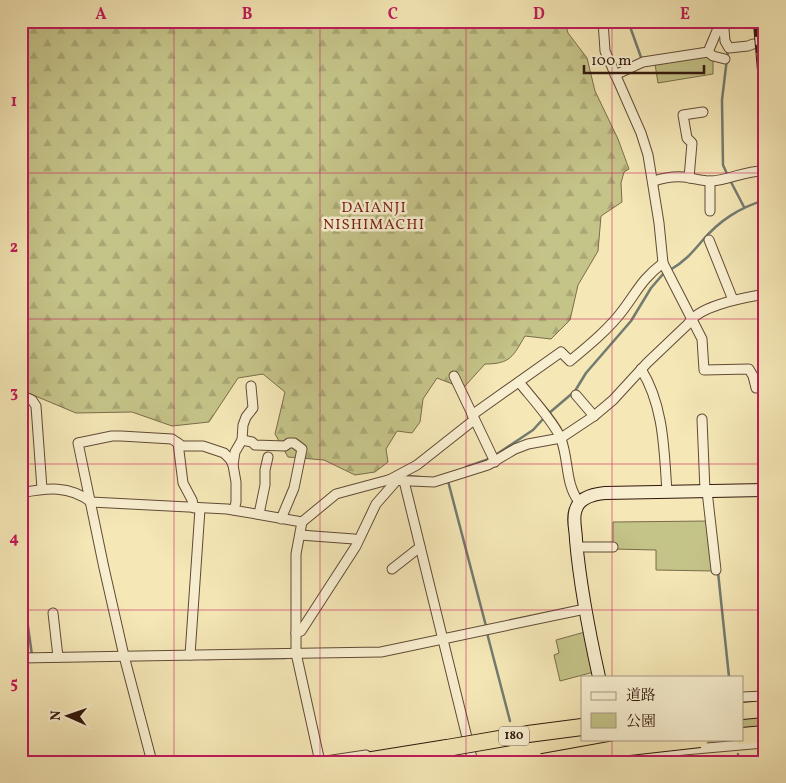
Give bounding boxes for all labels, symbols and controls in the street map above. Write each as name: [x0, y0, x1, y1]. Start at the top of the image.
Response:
text: A: [95, 4, 107, 26]
text: B: [242, 4, 253, 26]
text: C: [388, 4, 398, 26]
text: D: [533, 4, 545, 26]
text: E: [680, 4, 690, 26]
scale bar: [584, 42, 704, 74]
text: 100 m: [591, 51, 631, 72]
text: 1: [11, 91, 17, 113]
district label: DAIANJI NISHIMACHI: [323, 198, 425, 236]
text: 2: [10, 237, 18, 259]
text: 3: [10, 382, 18, 404]
text: 4: [9, 528, 19, 550]
text: 5: [10, 673, 18, 695]
legend: [581, 676, 744, 740]
text: 道路: [626, 686, 656, 707]
north arrow: [42, 690, 92, 740]
text: N: [47, 710, 66, 721]
text: 公園: [626, 712, 656, 733]
road number: 180: [499, 726, 529, 746]

